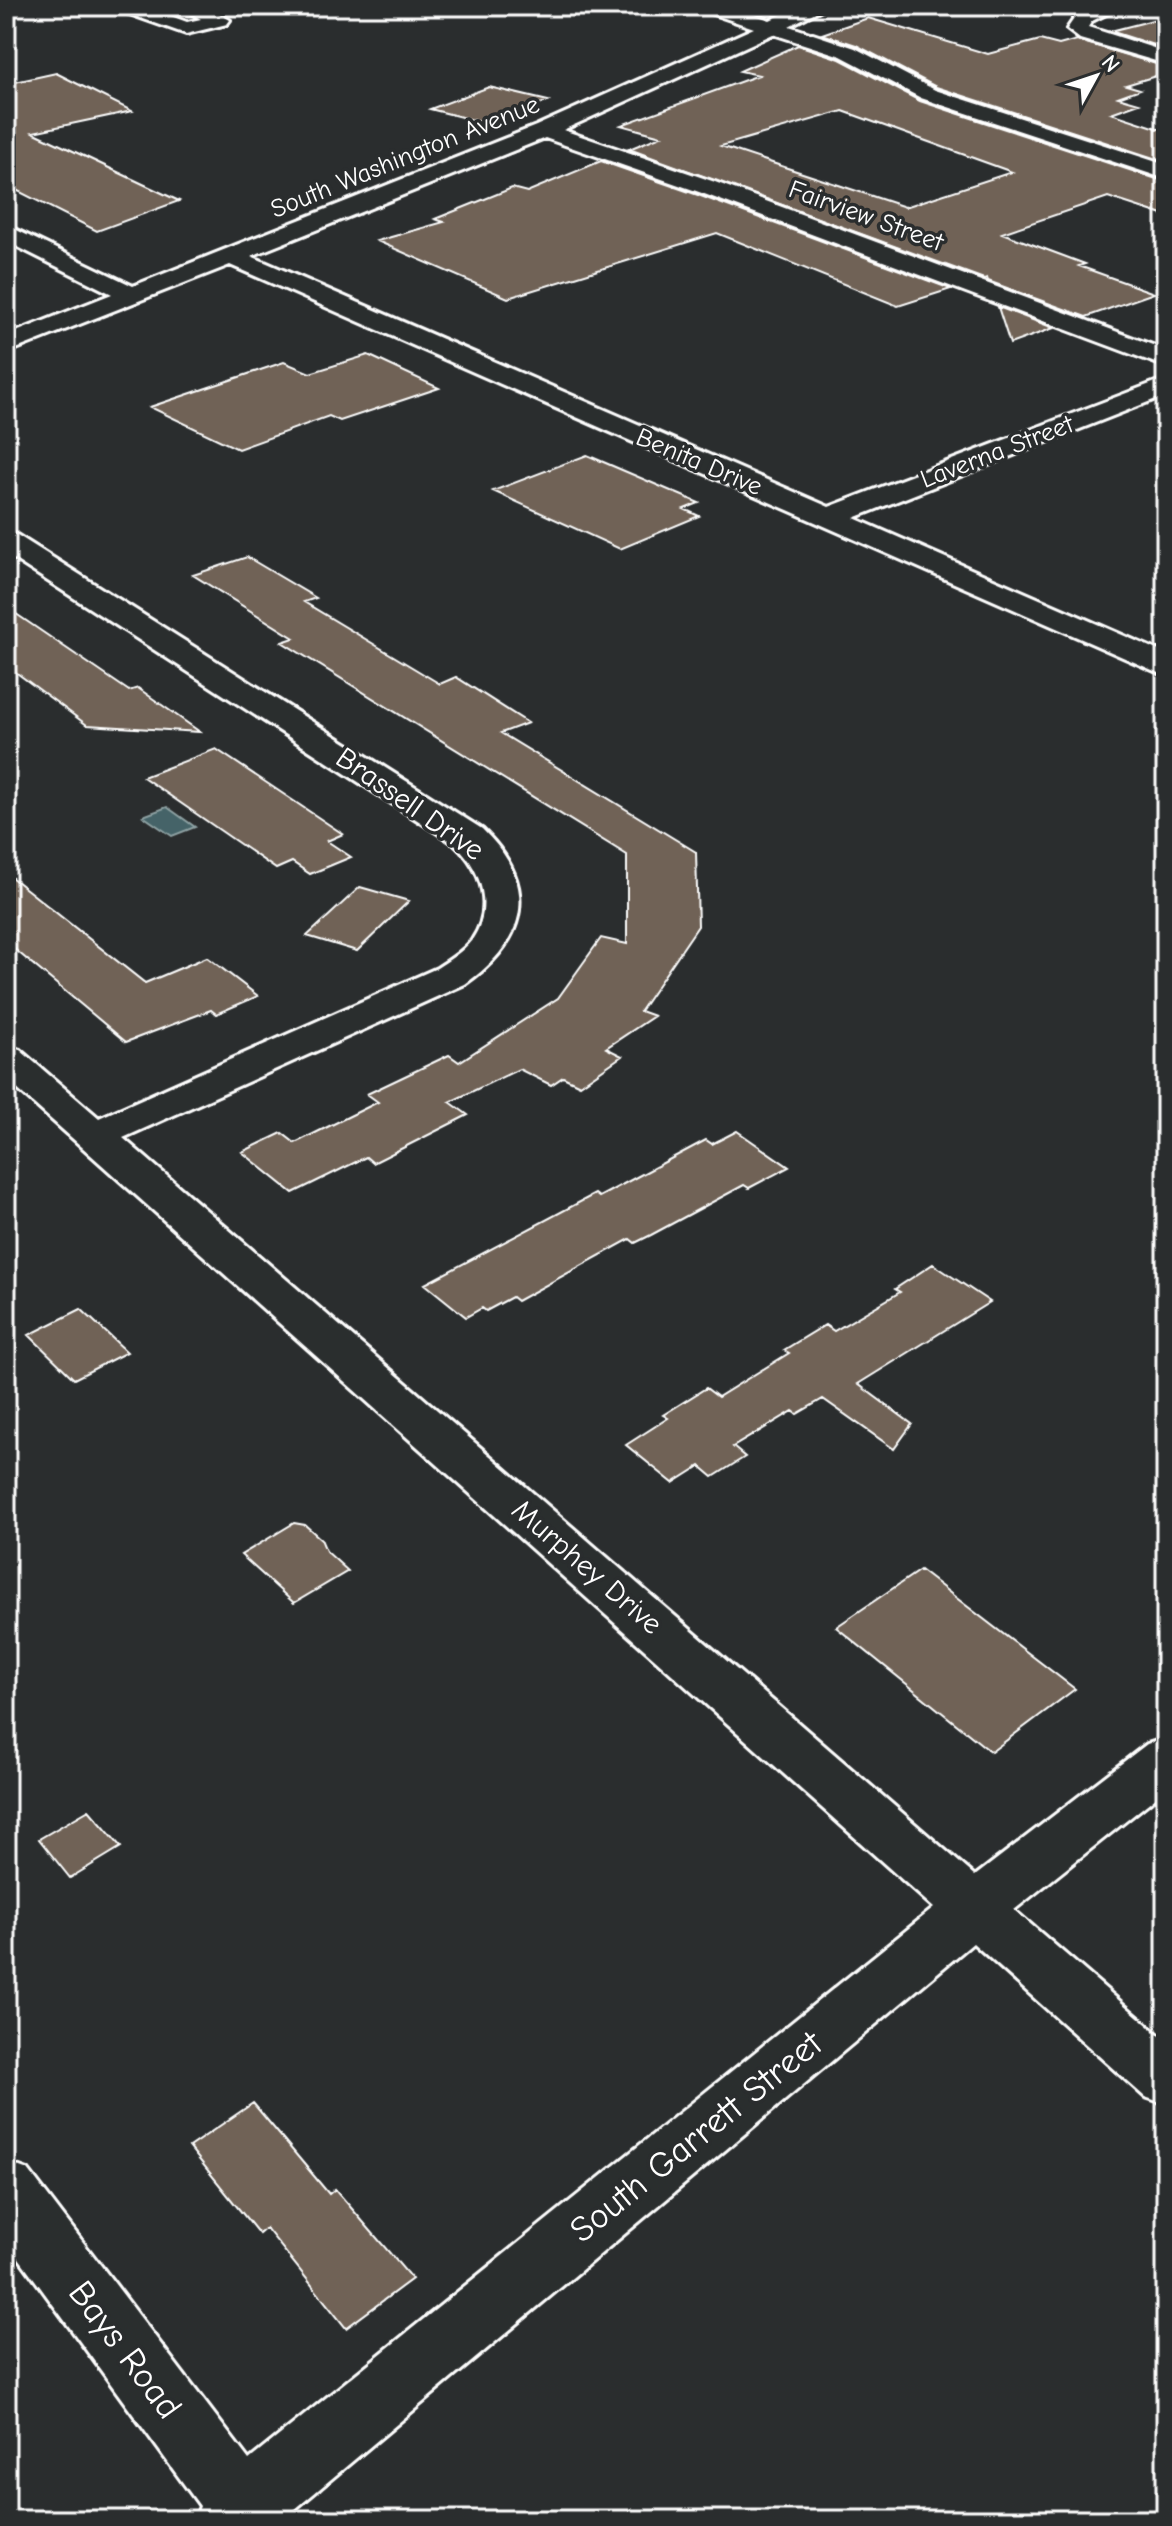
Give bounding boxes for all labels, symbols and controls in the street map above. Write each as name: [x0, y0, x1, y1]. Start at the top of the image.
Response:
north arrow: [1056, 36, 1136, 116]
text: N: [1096, 50, 1125, 78]
street label: South Washington Avenue: [266, 89, 544, 225]
street label: Fairview Street: [785, 174, 949, 258]
street label: Laverna Street: [916, 409, 1079, 495]
street label: Benita Drive: [631, 422, 767, 502]
street label: Brassell Drive: [329, 740, 491, 868]
street label: Murphey Drive: [505, 1492, 669, 1642]
street label: South Garrett Street: [562, 2022, 831, 2251]
street label: Bays Road: [60, 2273, 190, 2427]

